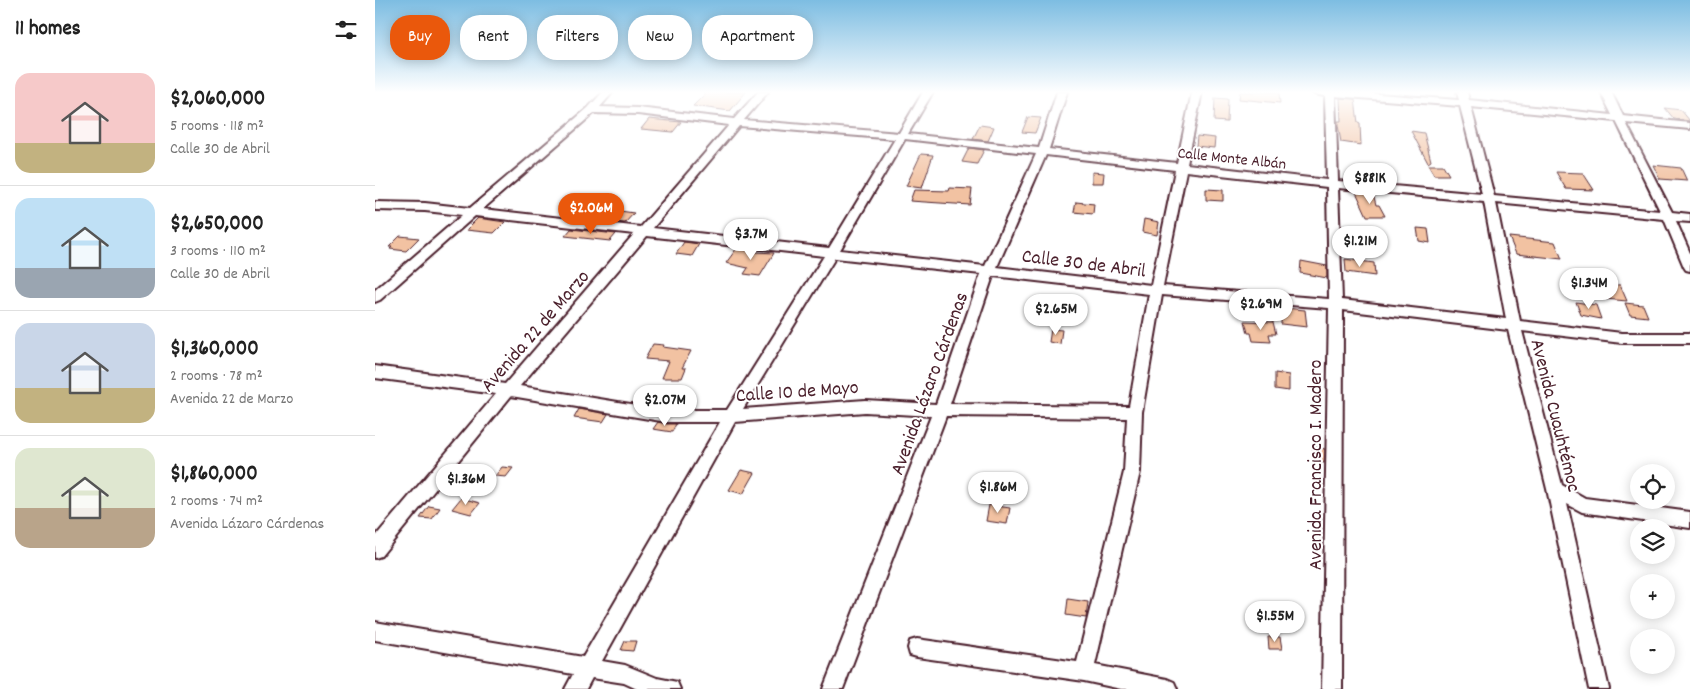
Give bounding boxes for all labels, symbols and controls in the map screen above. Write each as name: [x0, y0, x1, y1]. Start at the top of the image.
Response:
text: 11 homes: [15, 15, 80, 45]
chip: Buy: [390, 15, 450, 60]
chip: Rent: [460, 15, 527, 60]
chip: Filters: [537, 15, 618, 60]
chip: New: [628, 15, 692, 60]
chip: Apartment: [702, 15, 813, 60]
icon: filters: [332, 16, 360, 44]
text: $2,060,000: [170, 85, 265, 115]
icon: home: [55, 93, 115, 153]
text: 5 rooms · 118 m²: [170, 115, 264, 138]
text: Calle 30 de Abril: [170, 138, 270, 161]
street label: Calle Monte Albán: [1176, 142, 1287, 177]
pin: $881K: [1335, 162, 1405, 205]
text: $881K: [1354, 167, 1386, 190]
pin: $2.06M: [550, 192, 632, 235]
text: $2.06M: [569, 197, 613, 220]
text: $2,650,000: [170, 210, 264, 240]
icon: home: [55, 218, 115, 278]
pin: $3.7M: [716, 218, 786, 261]
text: $3.7M: [734, 223, 768, 246]
pin: $1.21M: [1319, 226, 1401, 268]
text: $1.21M: [1343, 230, 1377, 253]
text: 3 rooms · 110 m²: [170, 240, 266, 263]
street label: Calle 30 de Abril: [1020, 243, 1147, 287]
text: Calle 30 de Abril: [170, 263, 270, 286]
street label: Avenida 22 de Marzo: [475, 265, 597, 399]
pin: $1.34M: [1548, 268, 1630, 310]
text: $1.34M: [1570, 272, 1608, 295]
pin: $2.69M: [1220, 288, 1302, 331]
street label: Avenida Lázaro Cárdenas: [885, 289, 977, 479]
text: $2.69M: [1240, 293, 1282, 316]
pin: $2.65M: [1015, 294, 1097, 336]
text: $2.65M: [1035, 298, 1077, 321]
text: $1,360,000: [170, 335, 259, 365]
street label: Avenida Cuauhtémoc: [1522, 336, 1587, 495]
icon: home: [55, 343, 115, 403]
street label: Avenida Francisco I. Madero: [1303, 360, 1331, 570]
text: 2 rooms · 78 m²: [170, 365, 263, 388]
street label: Calle 10 de Mayo: [735, 375, 860, 411]
pin: $2.07M: [624, 384, 706, 427]
text: Avenida 22 de Marzo: [170, 388, 293, 411]
text: $2.07M: [644, 389, 686, 412]
text: $1,860,000: [170, 460, 258, 490]
pin: $1.36M: [425, 464, 507, 506]
map controls: [1630, 464, 1675, 674]
button: locate: [1630, 464, 1675, 509]
icon: home: [55, 468, 115, 528]
text: $1.36M: [447, 468, 485, 491]
pin: $1.86M: [957, 472, 1039, 514]
text: $1.86M: [979, 476, 1017, 499]
text: 2 rooms · 74 m²: [170, 490, 263, 513]
text: Avenida Lázaro Cárdenas: [170, 513, 324, 536]
button: layers: [1630, 519, 1675, 564]
button: +: [1630, 574, 1675, 619]
pin: $1.55M: [1234, 600, 1316, 643]
text: $1.55M: [1256, 605, 1294, 628]
button: −: [1630, 629, 1675, 674]

